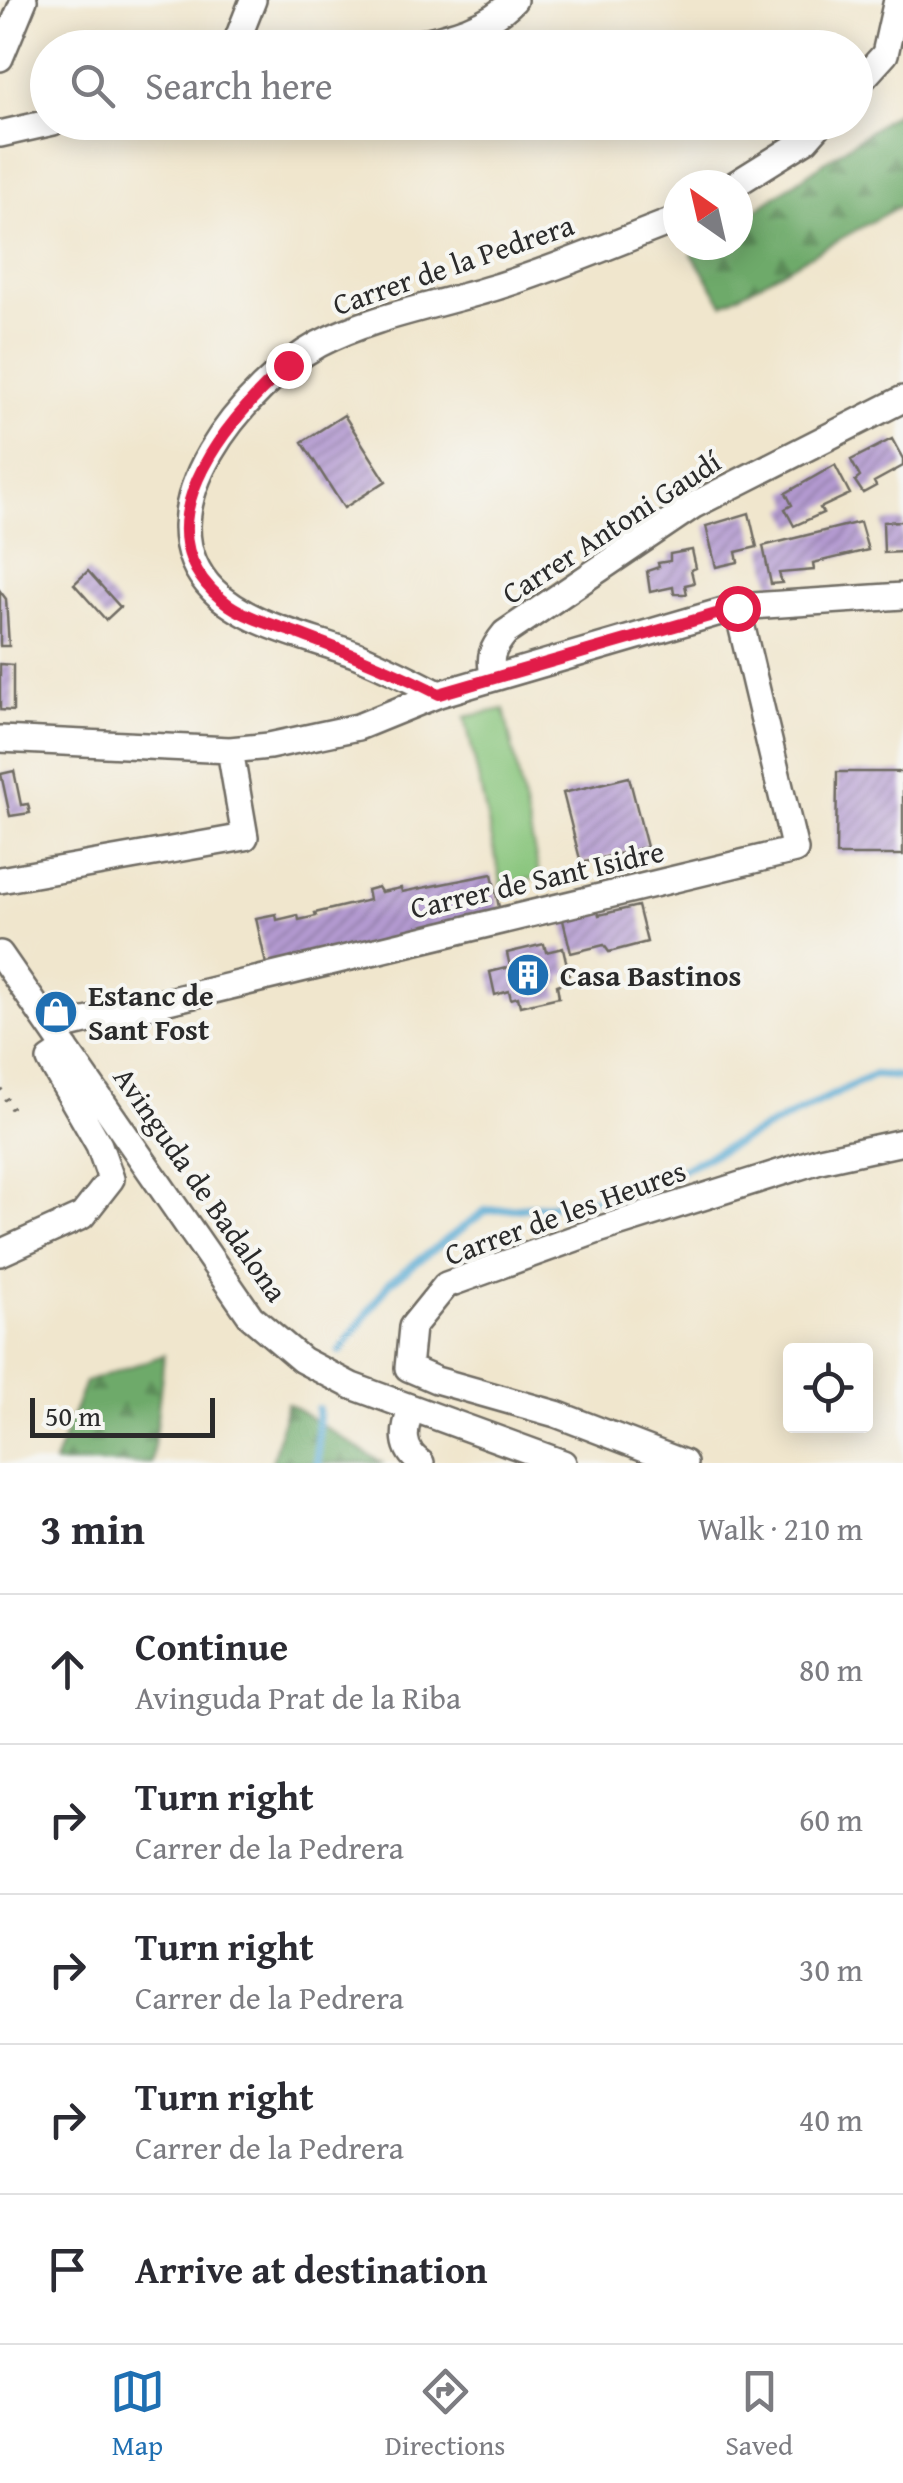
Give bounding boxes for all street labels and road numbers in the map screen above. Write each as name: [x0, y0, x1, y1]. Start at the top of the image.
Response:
street label: Carrer de la Pedrera: [327, 202, 579, 326]
street label: Carrer Antoni Gaudí: [493, 439, 730, 614]
street label: Carrer de Sant Isidre: [406, 828, 668, 930]
street label: Avinguda de Badalona: [103, 1058, 299, 1310]
street label: Carrer de les Heures: [438, 1148, 692, 1276]

